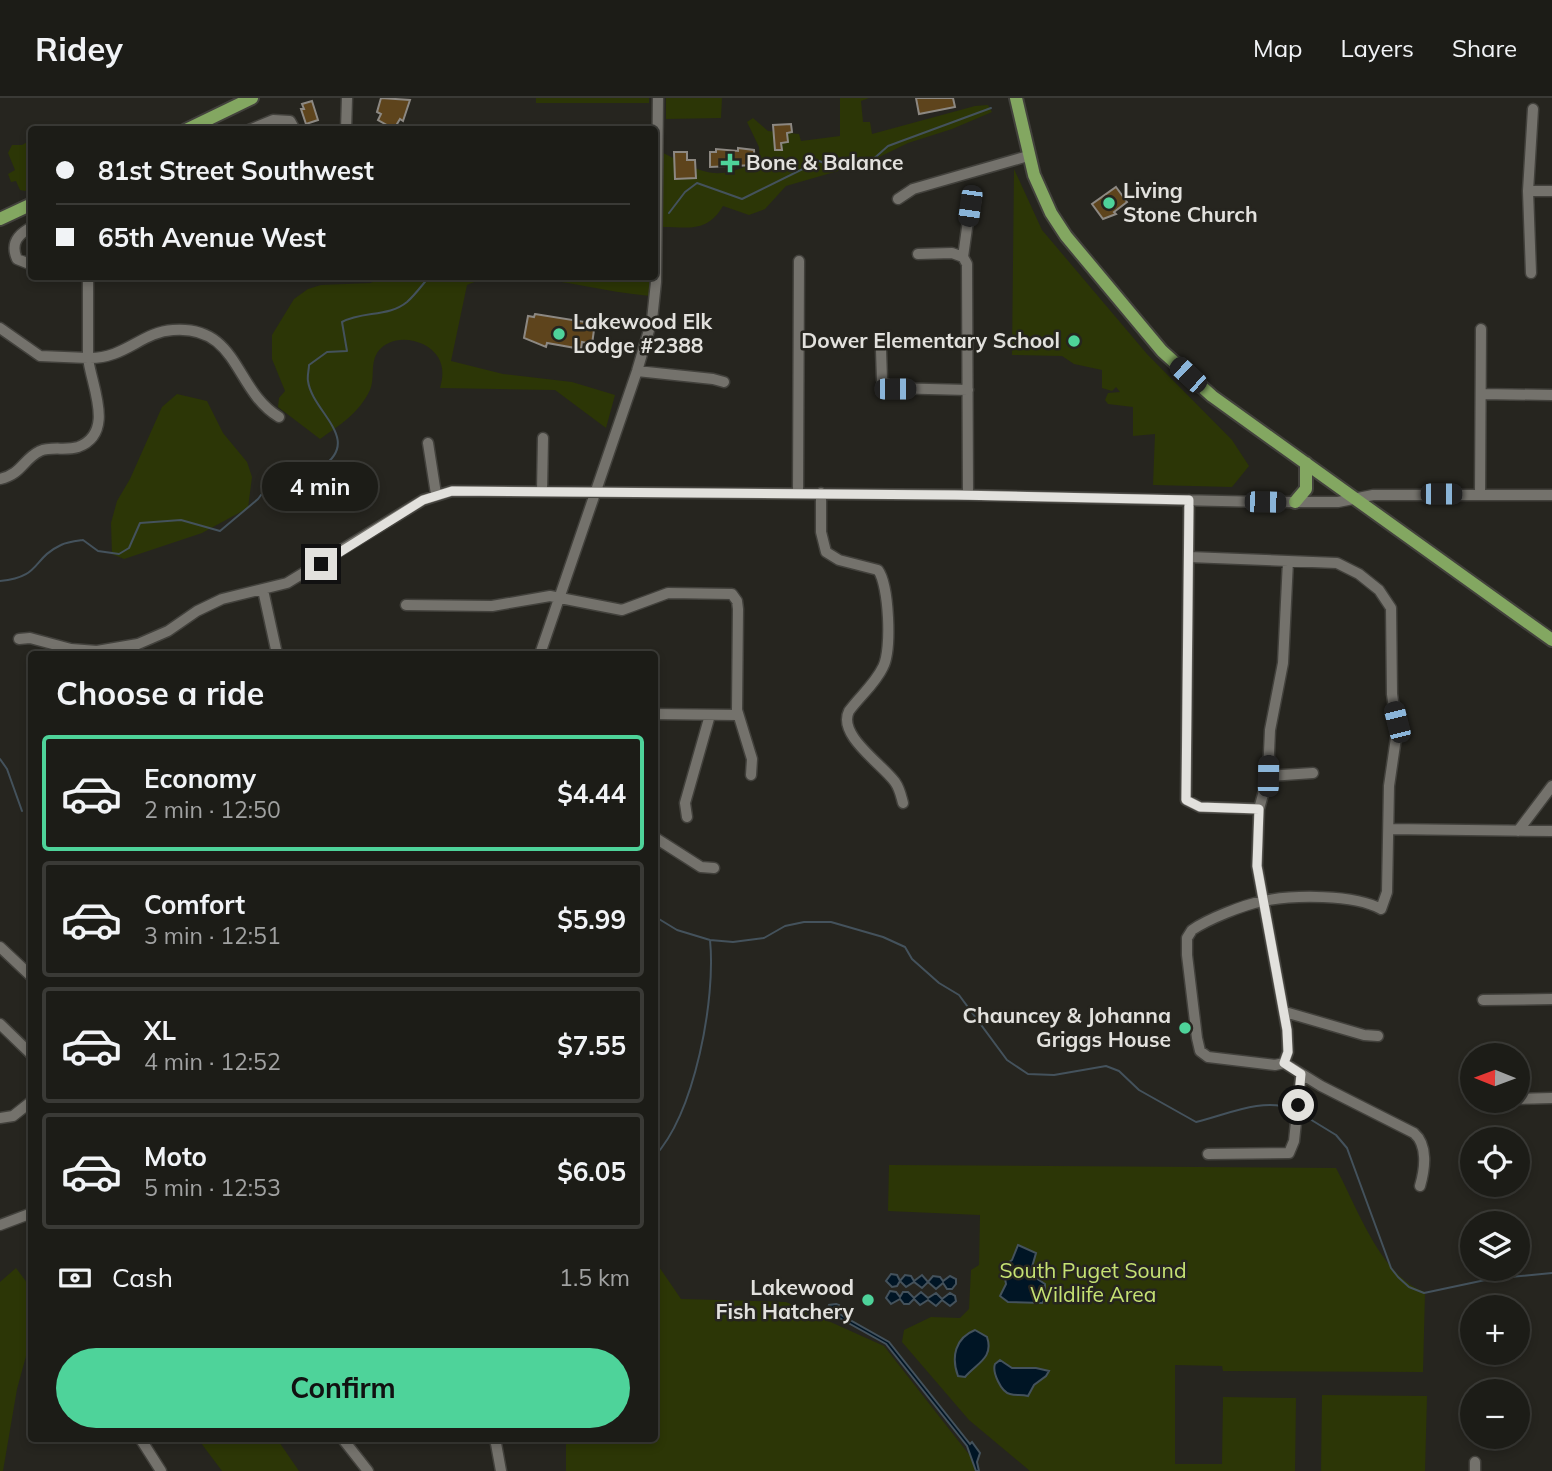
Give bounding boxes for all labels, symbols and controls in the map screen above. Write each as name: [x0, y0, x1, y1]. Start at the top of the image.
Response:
text: Ridey: [35, 28, 123, 69]
text: Map: [1253, 33, 1302, 63]
text: Layers: [1340, 33, 1414, 63]
text: Share: [1452, 33, 1517, 63]
place label: Bone & Balance: [746, 149, 904, 175]
marker: Bone & Balance: [720, 153, 740, 173]
text: 81st Street Southwest: [98, 154, 374, 187]
place label: Living Stone Church: [1123, 177, 1258, 227]
car: [957, 184, 984, 228]
marker: Living Stone Church: [1101, 195, 1117, 211]
text: 65th Avenue West: [98, 221, 326, 254]
place label: Lakewood Elk Lodge #2388: [573, 308, 712, 358]
marker: Lakewood Elk Lodge #2388: [551, 326, 567, 342]
place label: Dower Elementary School: [801, 327, 1060, 353]
marker: Dower Elementary School: [1066, 333, 1082, 349]
car: [1166, 353, 1211, 397]
car: [875, 379, 917, 400]
callout: 4 min: [263, 462, 379, 512]
text: 4 min: [290, 472, 350, 501]
car: [1421, 484, 1463, 505]
car: [1244, 491, 1287, 513]
route end: [305, 548, 337, 580]
text: Choose a ride: [56, 673, 264, 713]
car: [1382, 699, 1413, 745]
car: [1258, 755, 1279, 797]
icon: car: [60, 762, 123, 825]
text: Economy: [144, 762, 256, 795]
text: $4.44: [557, 777, 626, 810]
text: 2 min · 12:50: [144, 795, 281, 824]
icon: car: [60, 888, 123, 951]
text: Comfort: [144, 888, 245, 921]
text: $5.99: [557, 903, 626, 936]
text: 3 min · 12:51: [144, 921, 281, 950]
place label: Chauncey & Johanna Griggs House: [963, 1002, 1171, 1052]
icon: car: [60, 1014, 123, 1077]
text: XL: [144, 1014, 176, 1047]
marker: Chauncey & Johanna Griggs House: [1177, 1020, 1193, 1036]
text: $7.55: [557, 1029, 626, 1062]
north arrow: [1460, 1043, 1530, 1113]
map controls: [1460, 1043, 1530, 1449]
text: 4 min · 12:52: [144, 1047, 281, 1076]
route start: [1282, 1089, 1314, 1121]
button: locate: [1460, 1127, 1530, 1197]
icon: car: [60, 1140, 123, 1203]
text: Moto: [144, 1140, 207, 1173]
text: $6.05: [557, 1155, 626, 1188]
text: 5 min · 12:53: [144, 1173, 281, 1202]
button: layers: [1460, 1211, 1530, 1281]
park label: South Puget Sound Wildlife Area: [1000, 1257, 1187, 1307]
icon: cash: [56, 1259, 94, 1297]
text: Cash: [112, 1261, 173, 1294]
text: 1.5 km: [559, 1263, 630, 1292]
place label: Lakewood Fish Hatchery: [715, 1274, 855, 1324]
marker: Lakewood Fish Hatchery: [860, 1292, 876, 1308]
button: +: [1460, 1295, 1530, 1365]
button: Confirm: [56, 1348, 630, 1428]
button: −: [1460, 1379, 1530, 1449]

